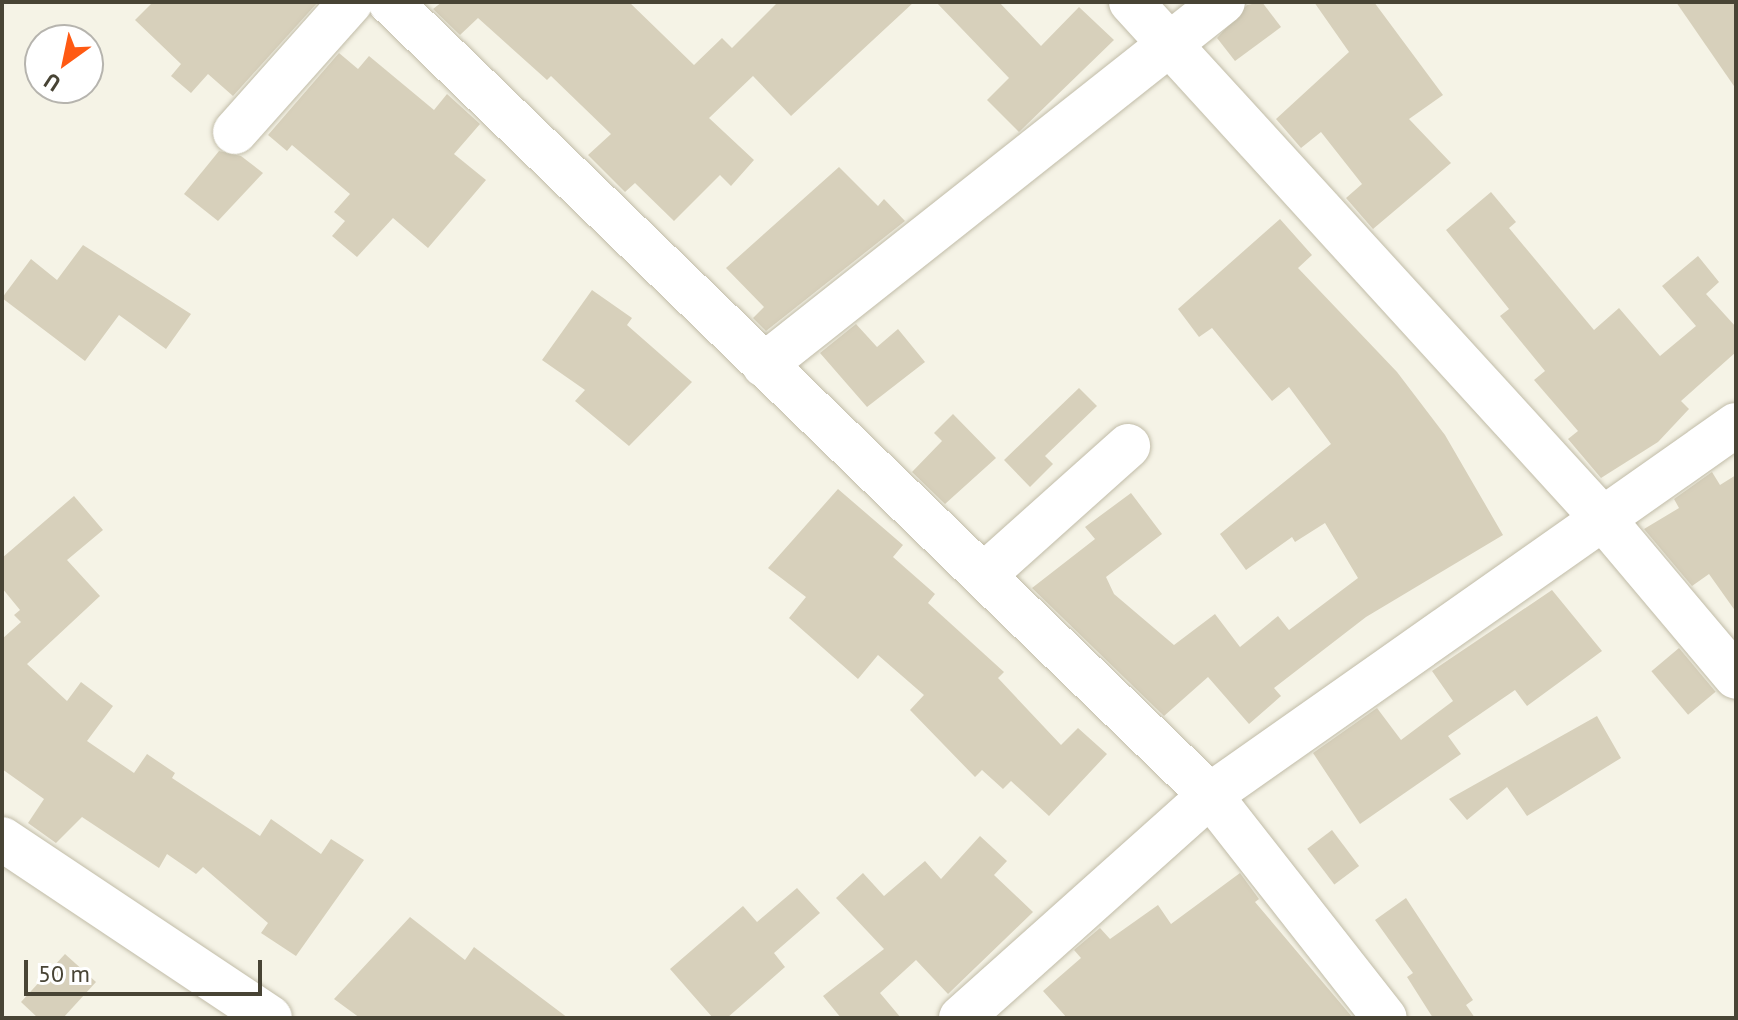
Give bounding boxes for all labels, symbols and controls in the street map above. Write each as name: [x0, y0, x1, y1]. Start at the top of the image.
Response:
north arrow: [24, 24, 104, 104]
text: U: [39, 67, 65, 98]
scale bar: [28, 944, 266, 994]
text: 50 m: [38, 958, 90, 989]

